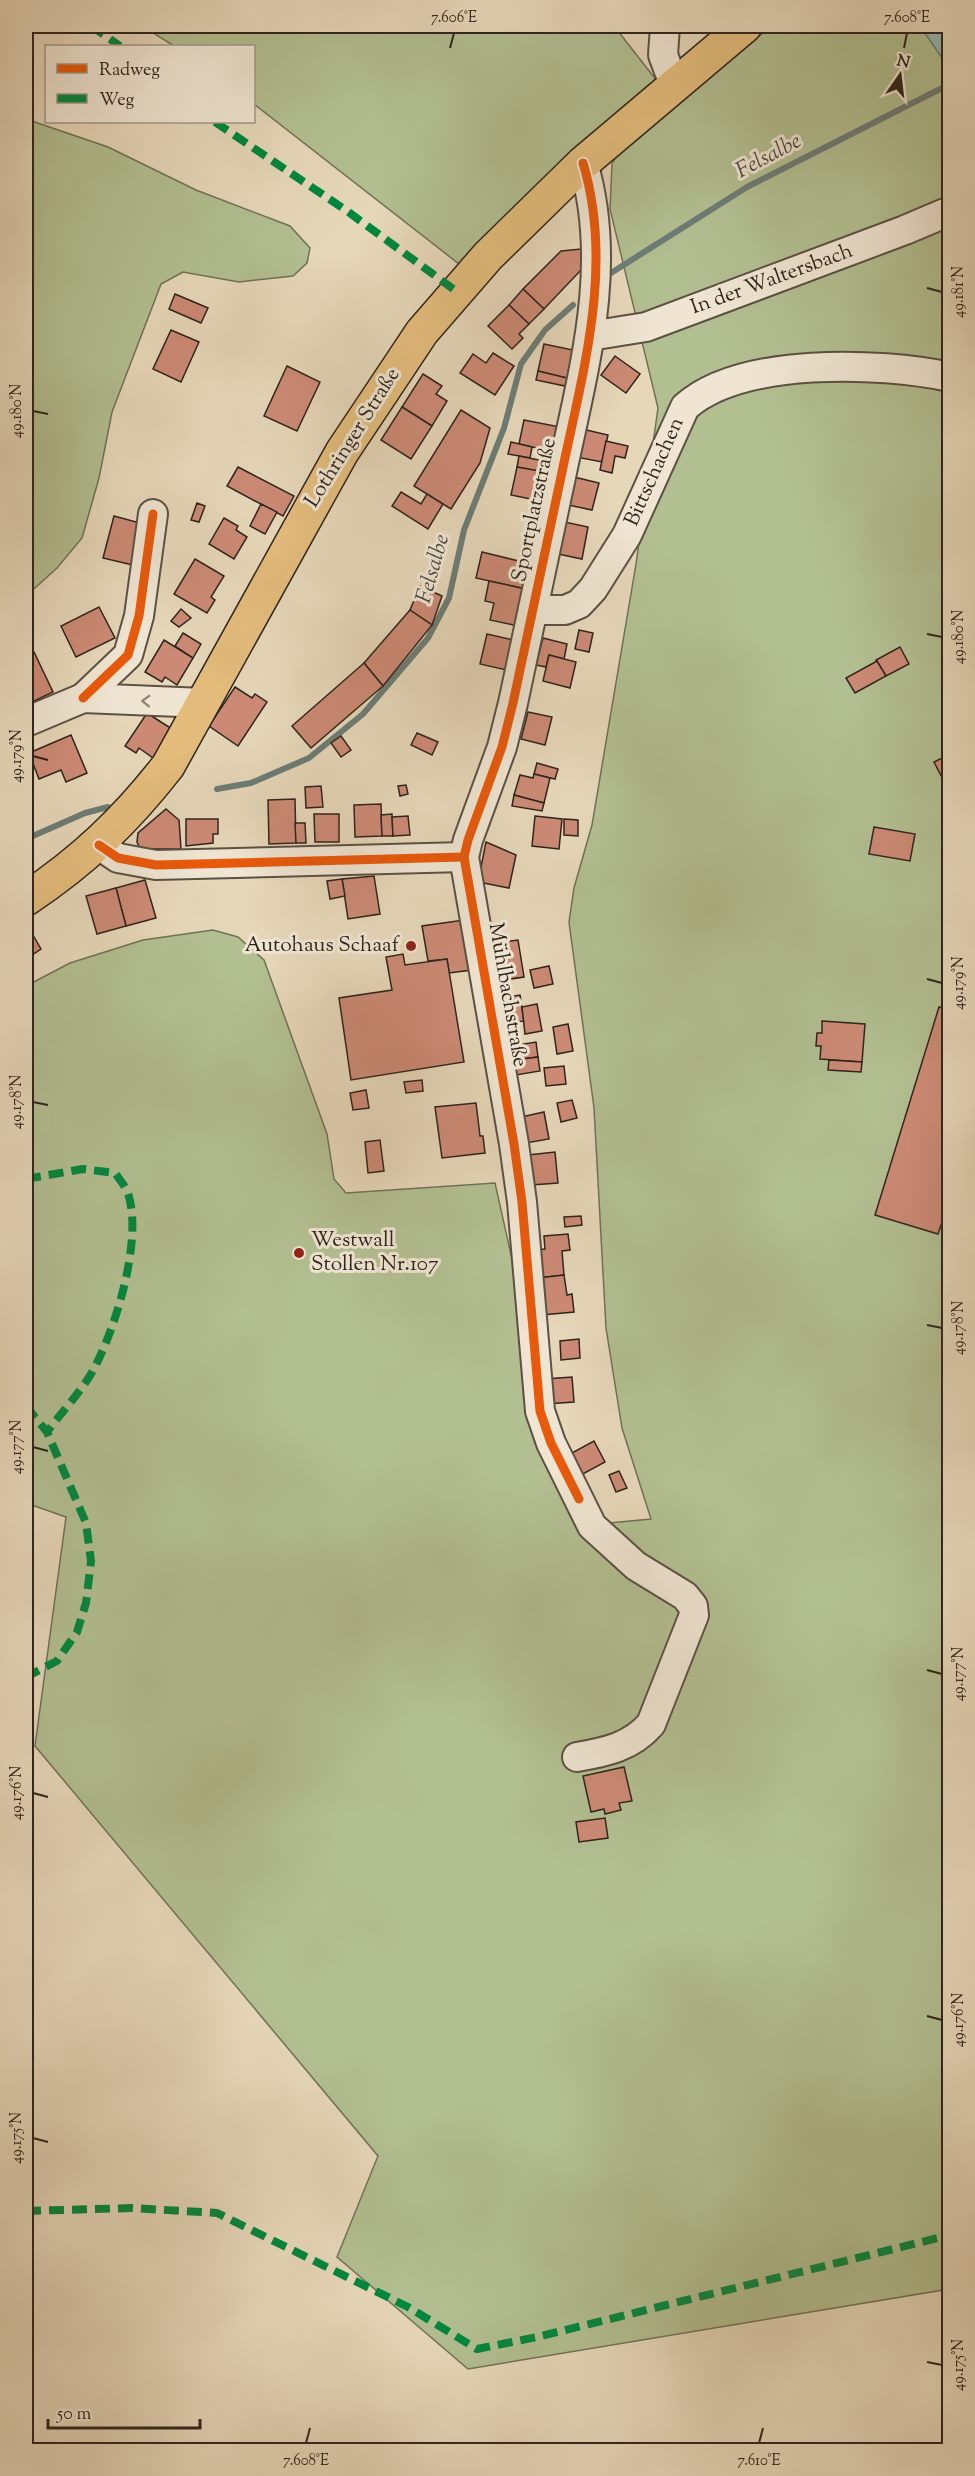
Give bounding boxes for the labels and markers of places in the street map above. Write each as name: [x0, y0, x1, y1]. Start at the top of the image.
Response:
place label: Autohaus Schaaf: [245, 931, 401, 961]
marker: Autohaus Schaaf: [404, 939, 418, 953]
place label: Westwall Stollen Nr.107: [311, 1226, 439, 1280]
marker: Westwall Stollen Nr.107: [292, 1246, 306, 1260]

